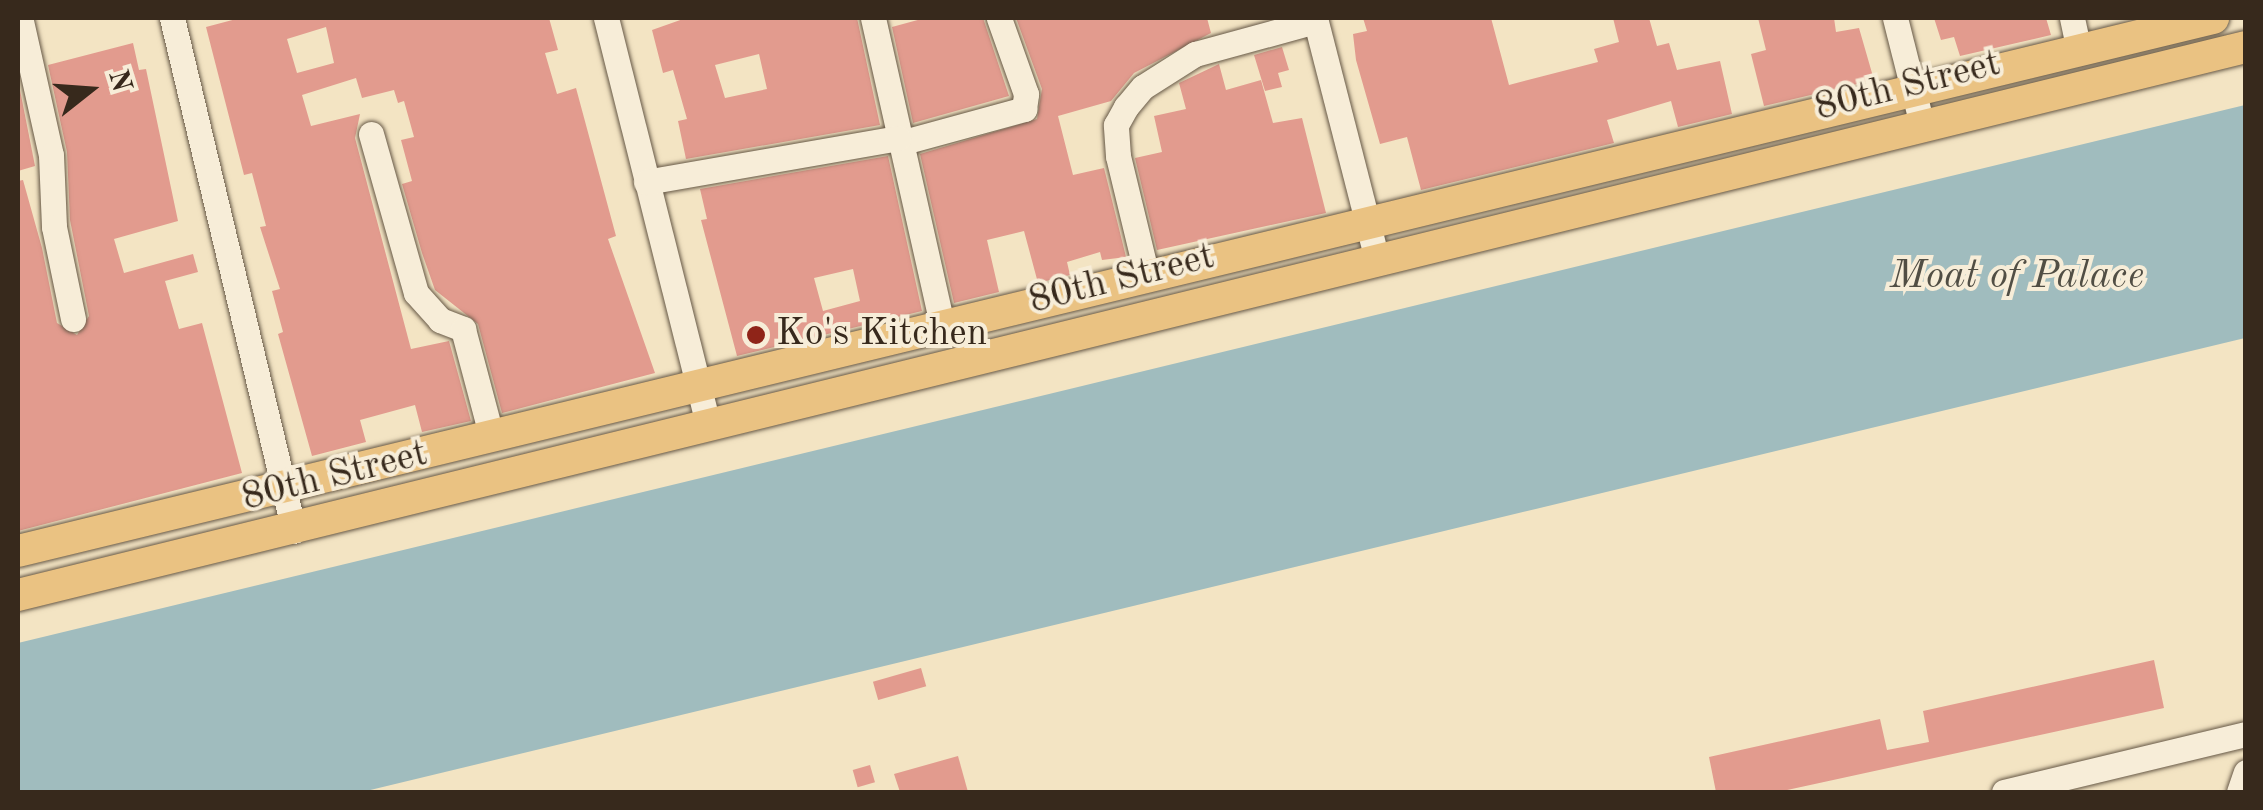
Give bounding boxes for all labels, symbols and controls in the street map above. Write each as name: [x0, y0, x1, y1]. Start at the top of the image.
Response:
north arrow: [40, 40, 140, 140]
street label: 80th Street: [1811, 42, 2005, 132]
text: N: [102, 67, 135, 96]
street label: 80th Street: [1025, 235, 1219, 325]
water label: Moat of Palace: [1890, 253, 2144, 301]
place label: Ko's Kitchen: [776, 312, 987, 358]
marker: Ko's Kitchen: [745, 324, 767, 346]
street label: 80th Street: [238, 432, 432, 522]

